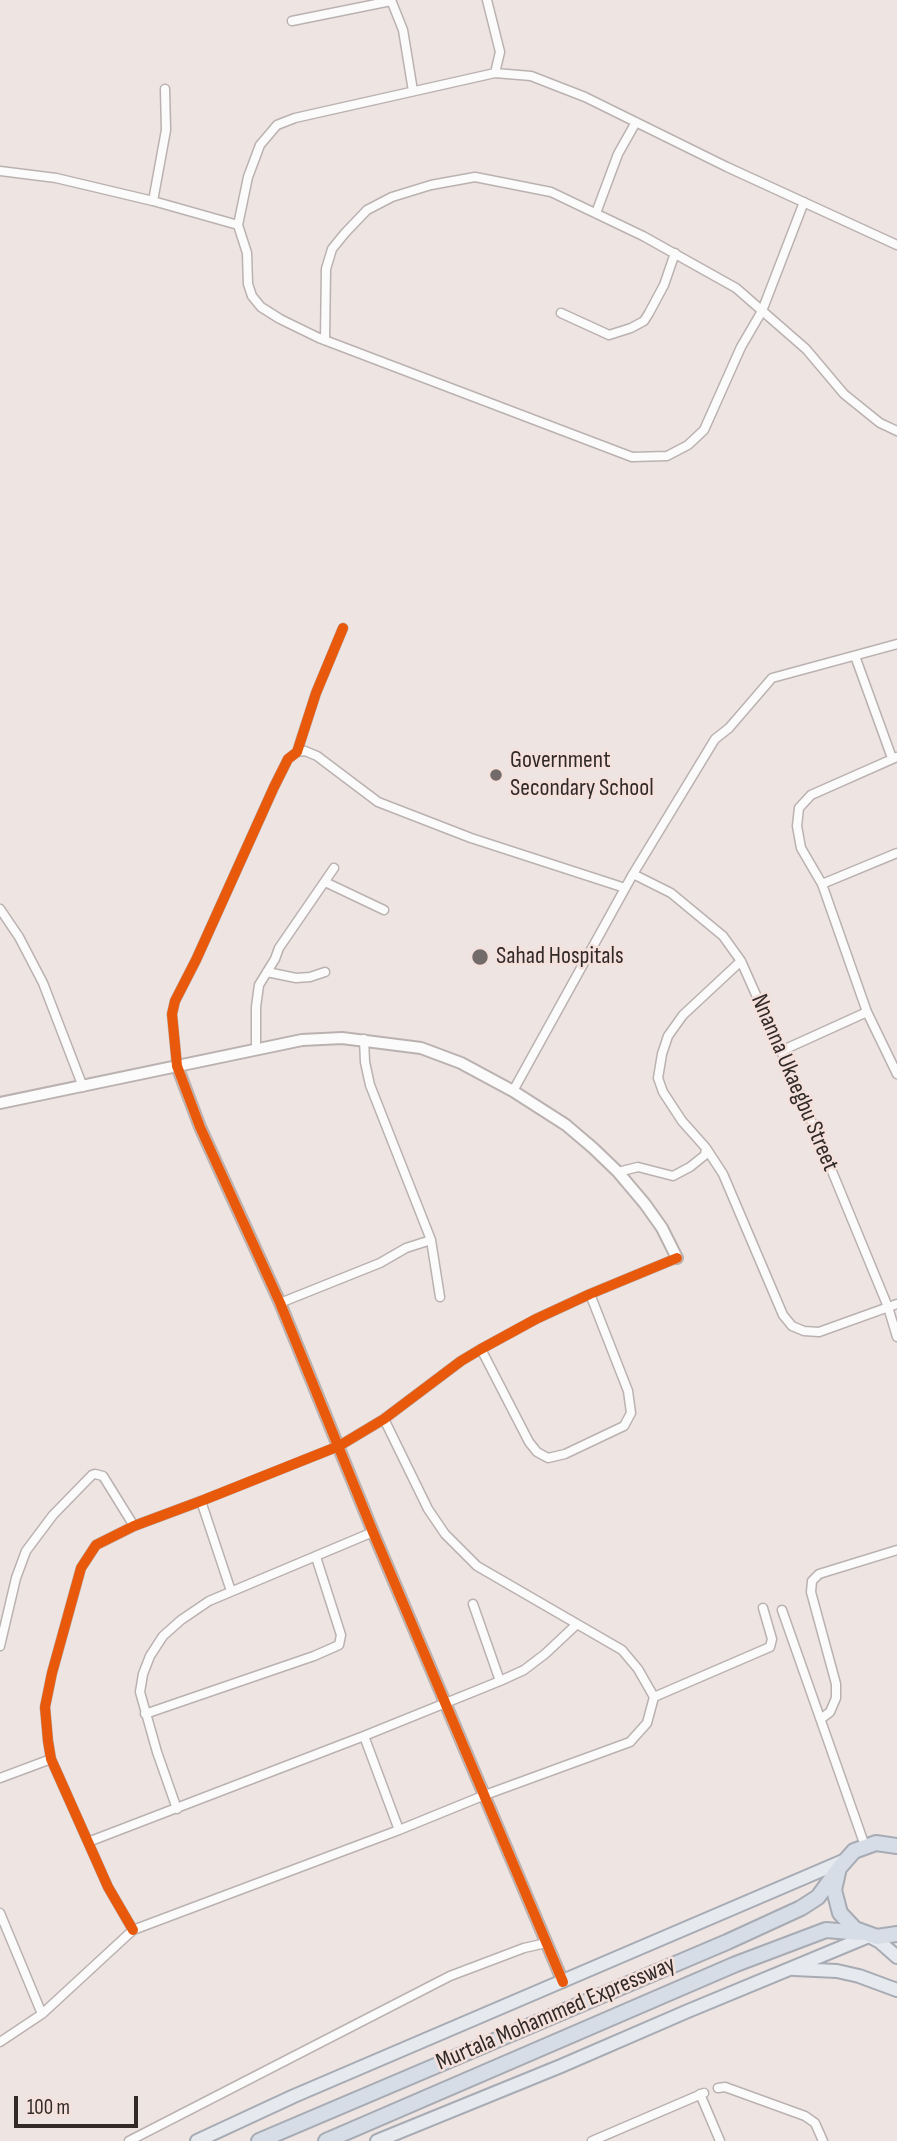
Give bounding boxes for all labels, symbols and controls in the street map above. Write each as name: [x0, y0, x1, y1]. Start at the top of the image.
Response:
place label: Government Secondary School: [510, 747, 654, 803]
marker: Government Secondary School: [488, 767, 504, 783]
place label: Sahad Hospitals: [496, 943, 624, 971]
marker: Sahad Hospitals: [470, 947, 490, 967]
street label: Nnanna Ukaegbu Street: [744, 990, 844, 1176]
street label: Murtala Mohammed Expressway: [432, 1951, 680, 2077]
scale bar: [18, 2082, 142, 2126]
text: 100 m: [27, 2095, 70, 2120]

